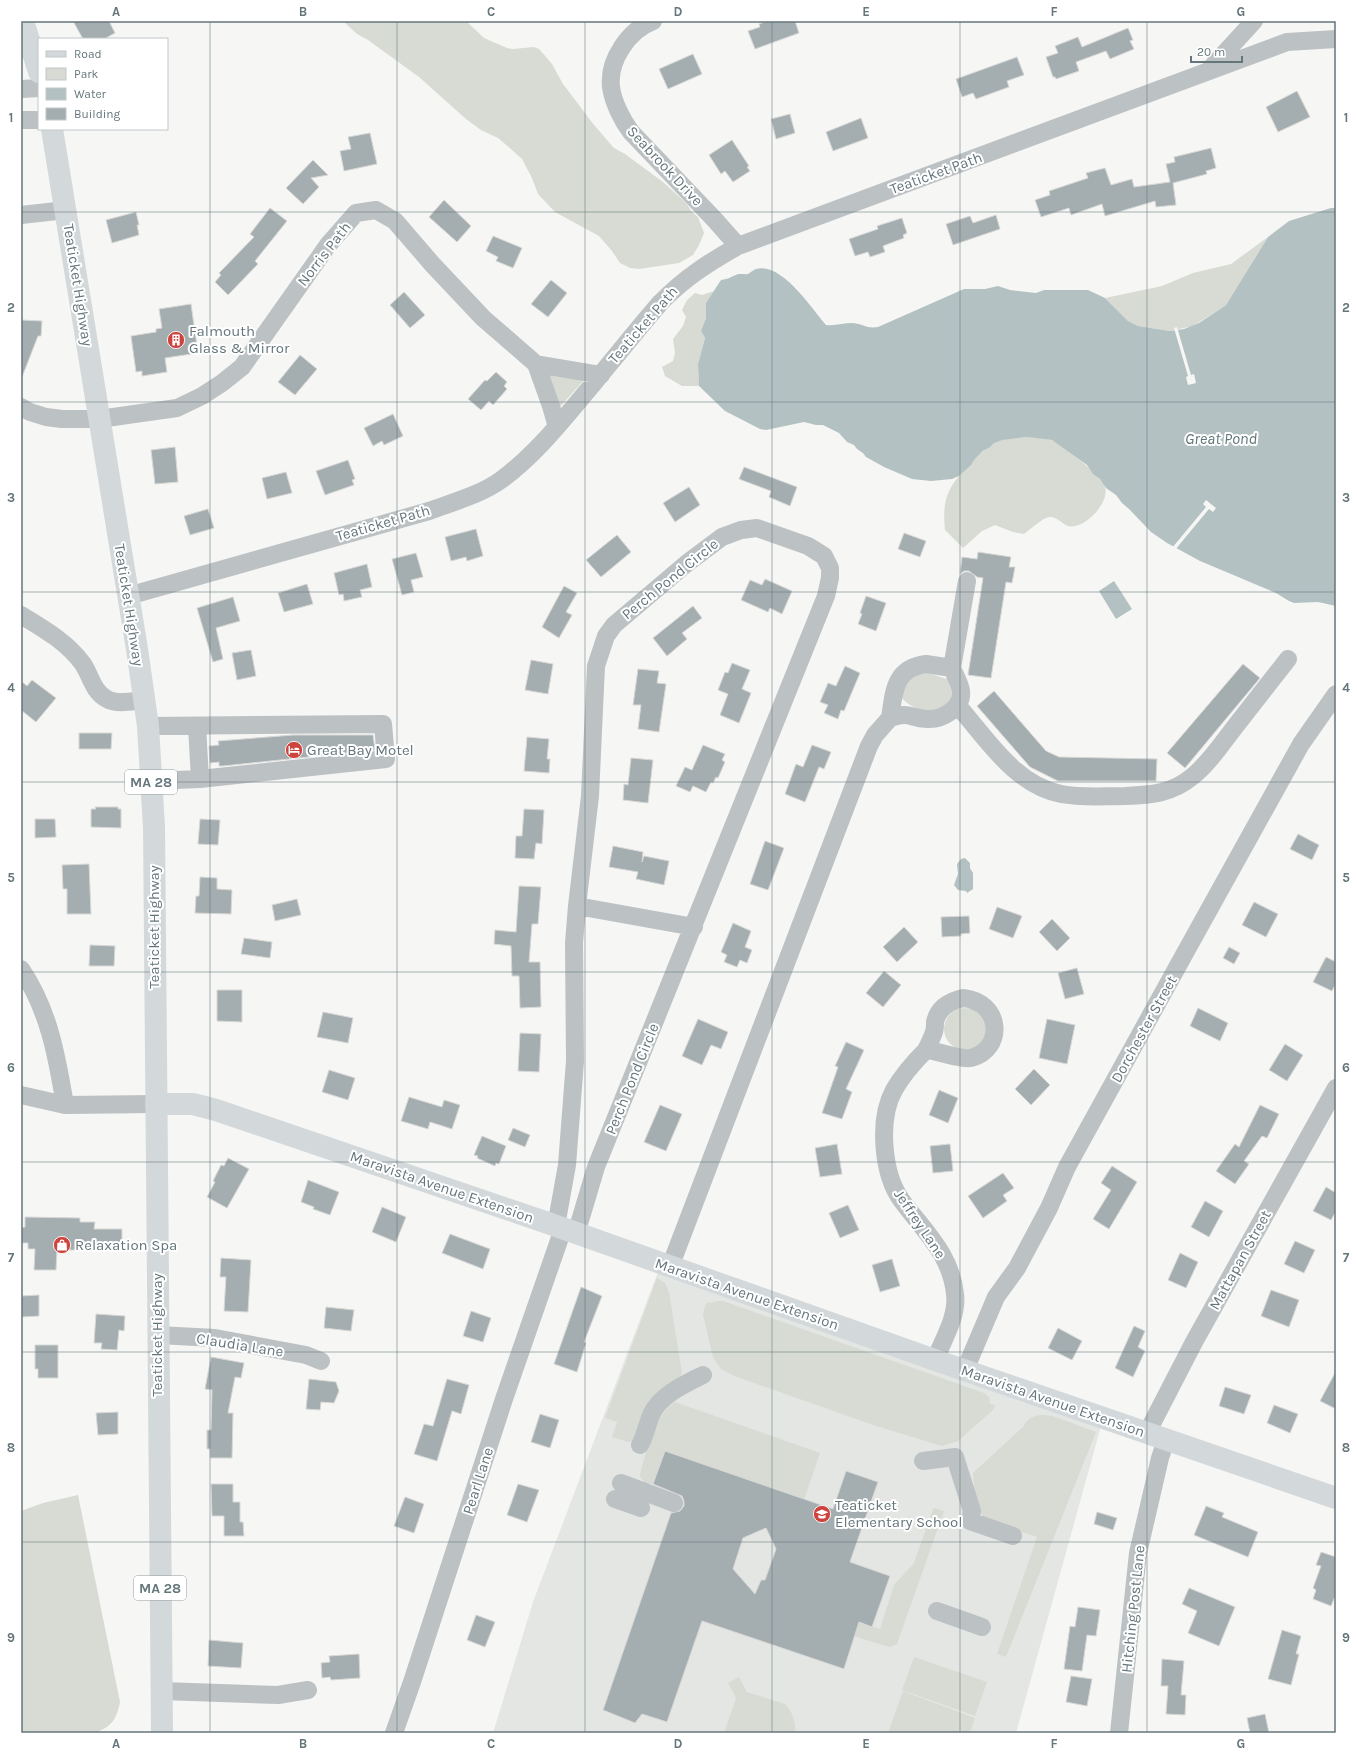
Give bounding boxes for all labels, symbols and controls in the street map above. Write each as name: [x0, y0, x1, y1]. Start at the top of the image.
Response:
text: A: [112, 4, 120, 19]
text: B: [299, 4, 307, 19]
text: C: [487, 4, 495, 19]
text: D: [674, 4, 683, 19]
text: E: [862, 4, 870, 19]
text: F: [1050, 4, 1058, 19]
text: G: [1237, 4, 1245, 19]
legend: [38, 38, 168, 130]
scale bar: [1191, 38, 1242, 64]
text: 20 m: [1197, 45, 1225, 59]
text: Road: [74, 47, 102, 61]
text: Park: [74, 67, 99, 81]
text: Water: [74, 87, 107, 101]
text: Building: [74, 107, 121, 121]
text: 1: [9, 110, 13, 125]
text: 1: [1344, 110, 1348, 125]
street label: Seabrook Drive: [623, 122, 707, 210]
street label: Teaticket Path: [887, 148, 985, 198]
street label: Norris Path: [293, 218, 355, 290]
street label: Teaticket Highway: [59, 223, 97, 347]
street label: Teaticket Path: [604, 283, 682, 367]
text: 2: [7, 300, 15, 315]
text: 2: [1342, 300, 1350, 315]
place label: Falmouth Glass & Mirror: [189, 322, 290, 357]
building icon: Falmouth Glass & Mirror: [166, 330, 186, 350]
water label: Great Pond: [1185, 429, 1258, 448]
text: 3: [7, 490, 15, 505]
text: 3: [1342, 490, 1350, 505]
street label: Teaticket Path: [334, 501, 432, 545]
street label: Perch Pond Circle: [618, 535, 722, 623]
street label: Teaticket Highway: [110, 543, 148, 667]
text: 4: [7, 680, 15, 695]
text: 4: [1342, 680, 1350, 695]
hotel icon: Great Bay Motel: [284, 740, 304, 760]
place label: Great Bay Motel: [307, 741, 414, 759]
road number: MA 28: [125, 770, 177, 794]
street label: Teaticket Highway: [145, 865, 163, 989]
text: 5: [7, 870, 15, 885]
text: 5: [1342, 870, 1350, 885]
street label: Dorchester Street: [1107, 972, 1181, 1086]
street label: Perch Pond Circle: [601, 1021, 663, 1137]
text: 6: [7, 1060, 15, 1075]
text: 6: [1342, 1060, 1350, 1075]
street label: Maravista Avenue Extension: [348, 1147, 536, 1227]
street label: Jeffrey Lane: [890, 1186, 950, 1262]
street label: Mattapan Street: [1205, 1207, 1275, 1313]
shop icon: Relaxation Spa: [52, 1235, 72, 1255]
place label: Relaxation Spa: [75, 1236, 177, 1254]
text: 7: [8, 1250, 15, 1265]
text: 7: [1343, 1250, 1350, 1265]
street label: Maravista Avenue Extension: [653, 1254, 841, 1334]
street label: Teaticket Highway: [148, 1273, 166, 1397]
street label: Claudia Lane: [195, 1329, 285, 1361]
street label: Maravista Avenue Extension: [959, 1361, 1147, 1441]
text: 8: [7, 1440, 15, 1455]
text: 8: [1342, 1440, 1350, 1455]
street label: Pearl Lane: [459, 1445, 497, 1517]
place label: Teaticket Elementary School: [835, 1496, 962, 1531]
school or university icon: Teaticket Elementary School: [812, 1504, 832, 1524]
street label: Hitching Post Lane: [1117, 1544, 1149, 1674]
road number: MA 28: [134, 1576, 186, 1600]
text: 9: [7, 1630, 15, 1645]
text: 9: [1342, 1630, 1350, 1645]
text: A: [112, 1736, 120, 1751]
text: B: [299, 1736, 307, 1751]
text: C: [487, 1736, 495, 1751]
text: D: [674, 1736, 683, 1751]
text: E: [862, 1736, 870, 1751]
text: F: [1050, 1736, 1058, 1751]
text: G: [1237, 1736, 1245, 1751]

